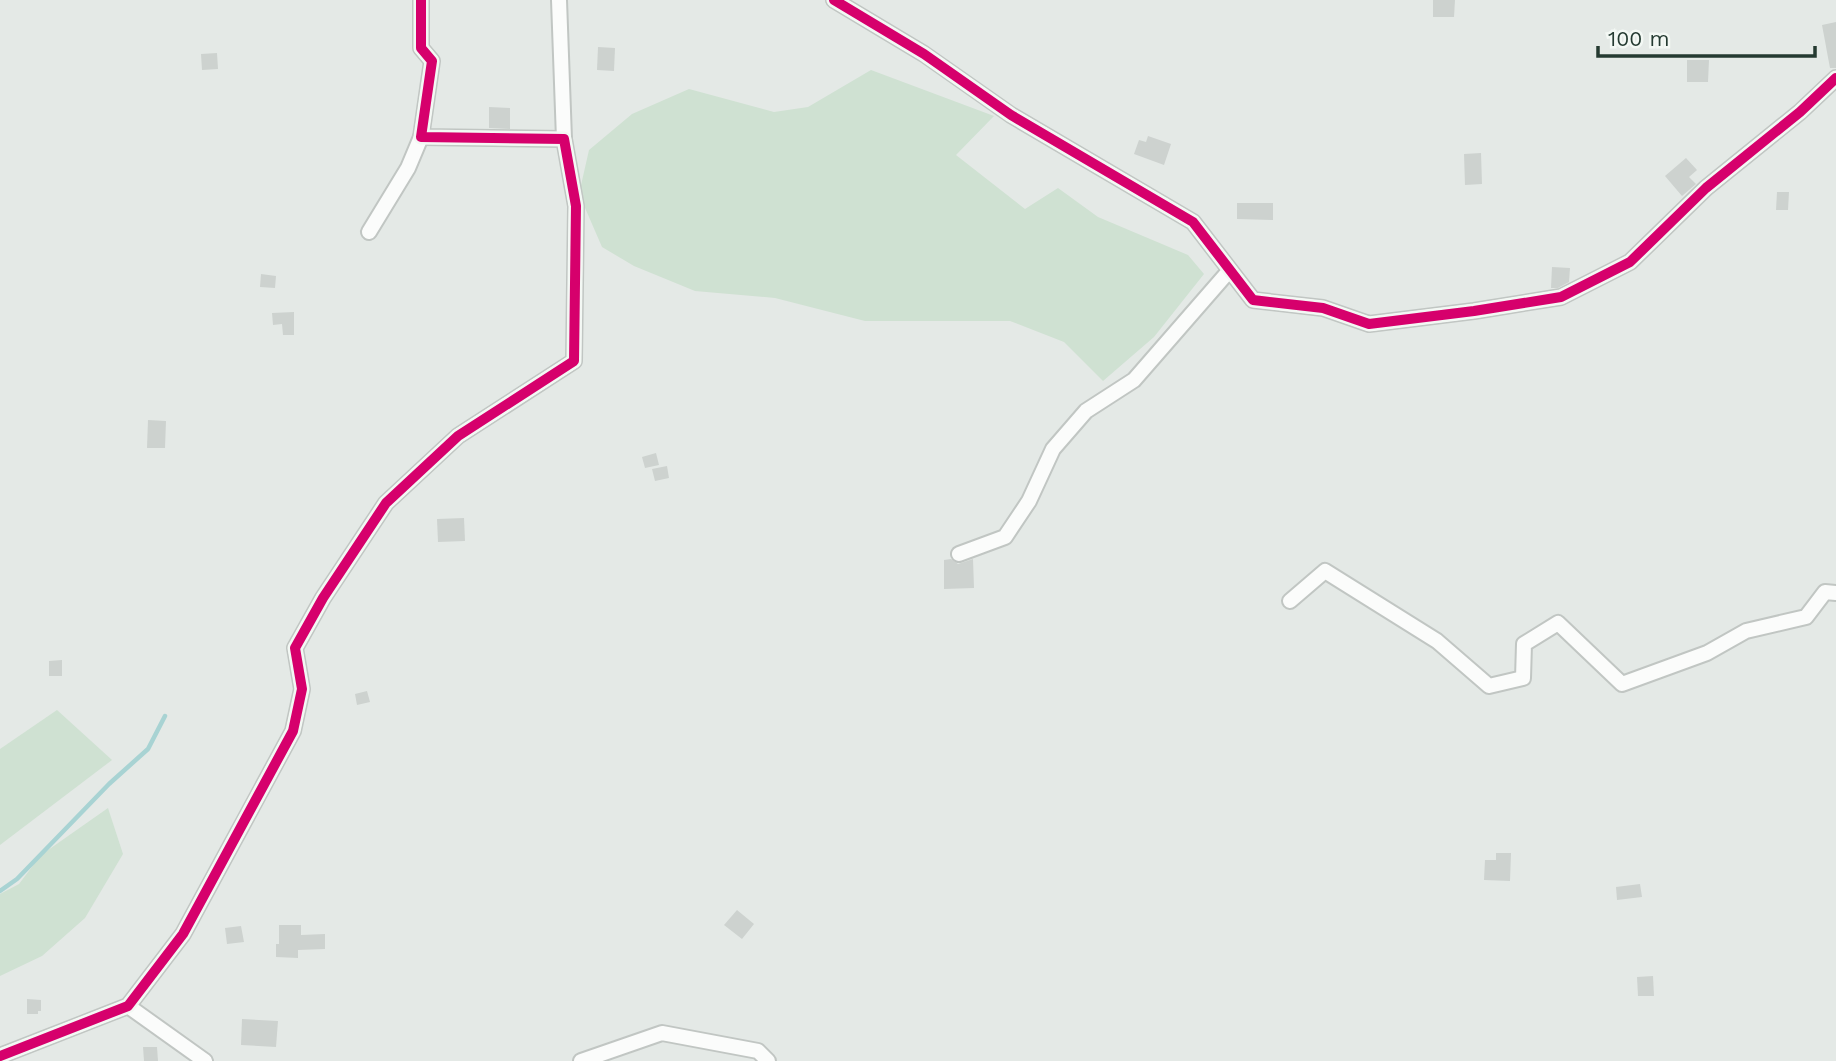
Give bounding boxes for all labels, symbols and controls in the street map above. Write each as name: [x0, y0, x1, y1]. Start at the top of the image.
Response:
scale bar: [1598, 14, 1815, 58]
text: 100 m: [1608, 26, 1670, 51]

